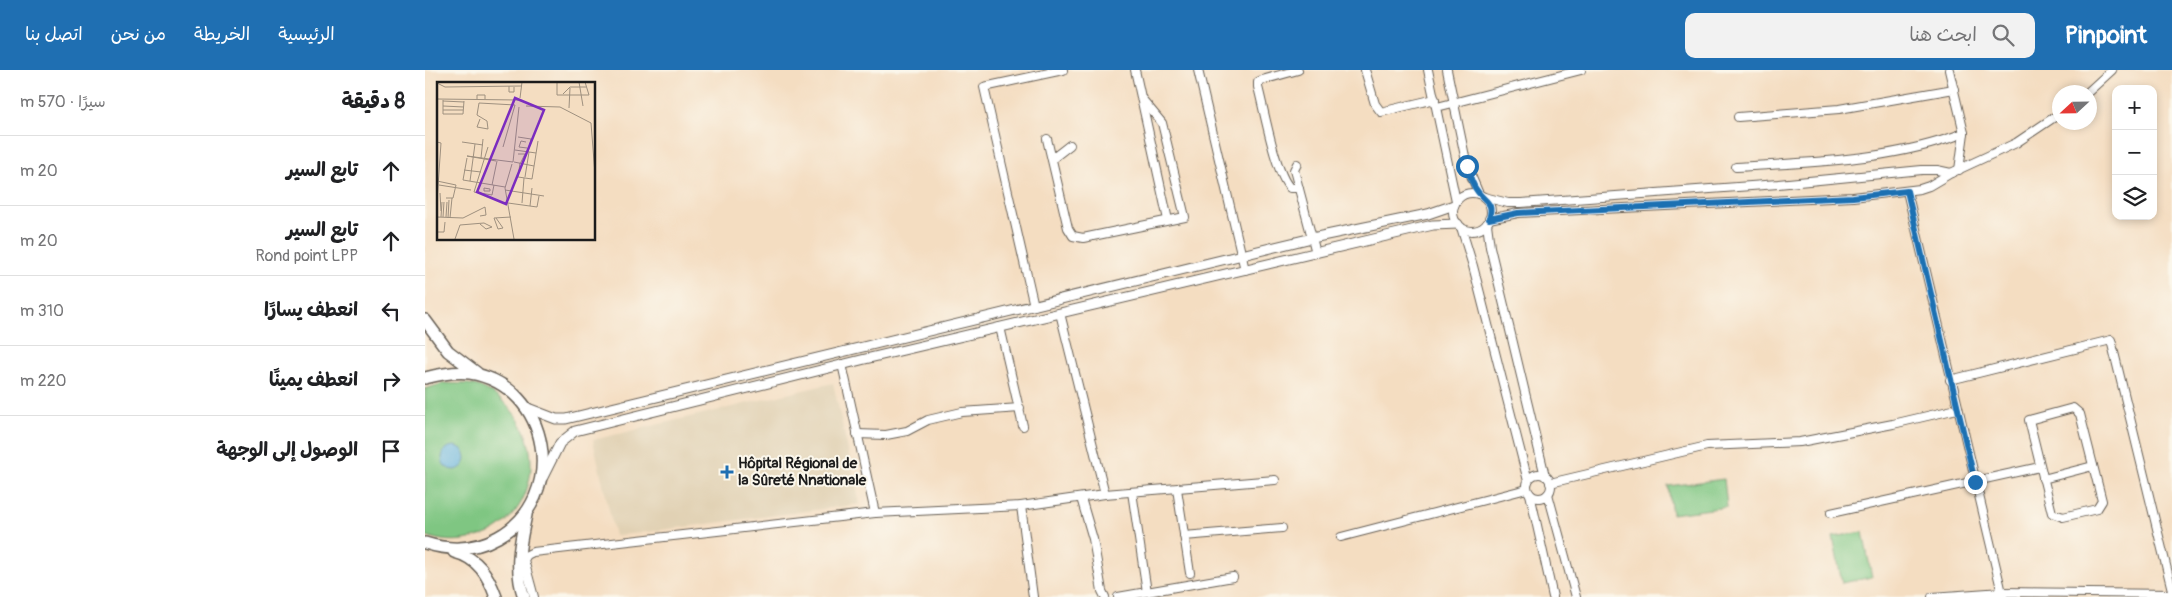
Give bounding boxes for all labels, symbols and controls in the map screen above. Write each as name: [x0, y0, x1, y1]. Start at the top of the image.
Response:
search box: [1685, 13, 2035, 58]
icon: search: [1989, 21, 2017, 49]
text: Pinpoint: [2065, 21, 2147, 50]
text: اتصل بنا: [25, 23, 83, 46]
text: من نحن: [111, 23, 166, 46]
text: الخريطة: [194, 23, 250, 46]
text: الرئيسية: [278, 23, 335, 46]
text: ابحث هنا: [1909, 23, 1977, 47]
inset map: [437, 82, 595, 240]
north arrow: [2052, 85, 2097, 130]
map controls: [2112, 85, 2157, 220]
button: +: [2112, 85, 2157, 130]
text: 8 دقيقة: [341, 88, 405, 115]
text: سيرًا · 570 m: [20, 92, 106, 112]
button: −: [2112, 130, 2157, 175]
route start: [1456, 155, 1479, 178]
icon: ahead: [377, 157, 405, 185]
text: تابع السير: [286, 158, 358, 182]
text: 20 m: [20, 161, 58, 181]
button: layers: [2112, 175, 2157, 220]
text: تابع السير: [286, 218, 358, 242]
icon: ahead: [377, 227, 405, 255]
text: 20 m: [20, 231, 58, 251]
text: Rond point LPP: [256, 246, 358, 266]
icon: left: [377, 297, 405, 325]
text: انعطف يسارًا: [264, 298, 358, 322]
text: 310 m: [20, 301, 64, 321]
icon: right: [377, 367, 405, 395]
text: انعطف يمينًا: [269, 368, 358, 392]
text: 220 m: [20, 371, 67, 391]
icon: arrive: [377, 437, 405, 465]
text: الوصول إلى الوجهة: [216, 438, 358, 462]
place label: Hôpital Régional de la Sûreté Nnationale: [738, 454, 867, 490]
marker: Hôpital Régional de la Sûreté Nnationale: [720, 465, 734, 479]
route end: [1964, 471, 1987, 494]

